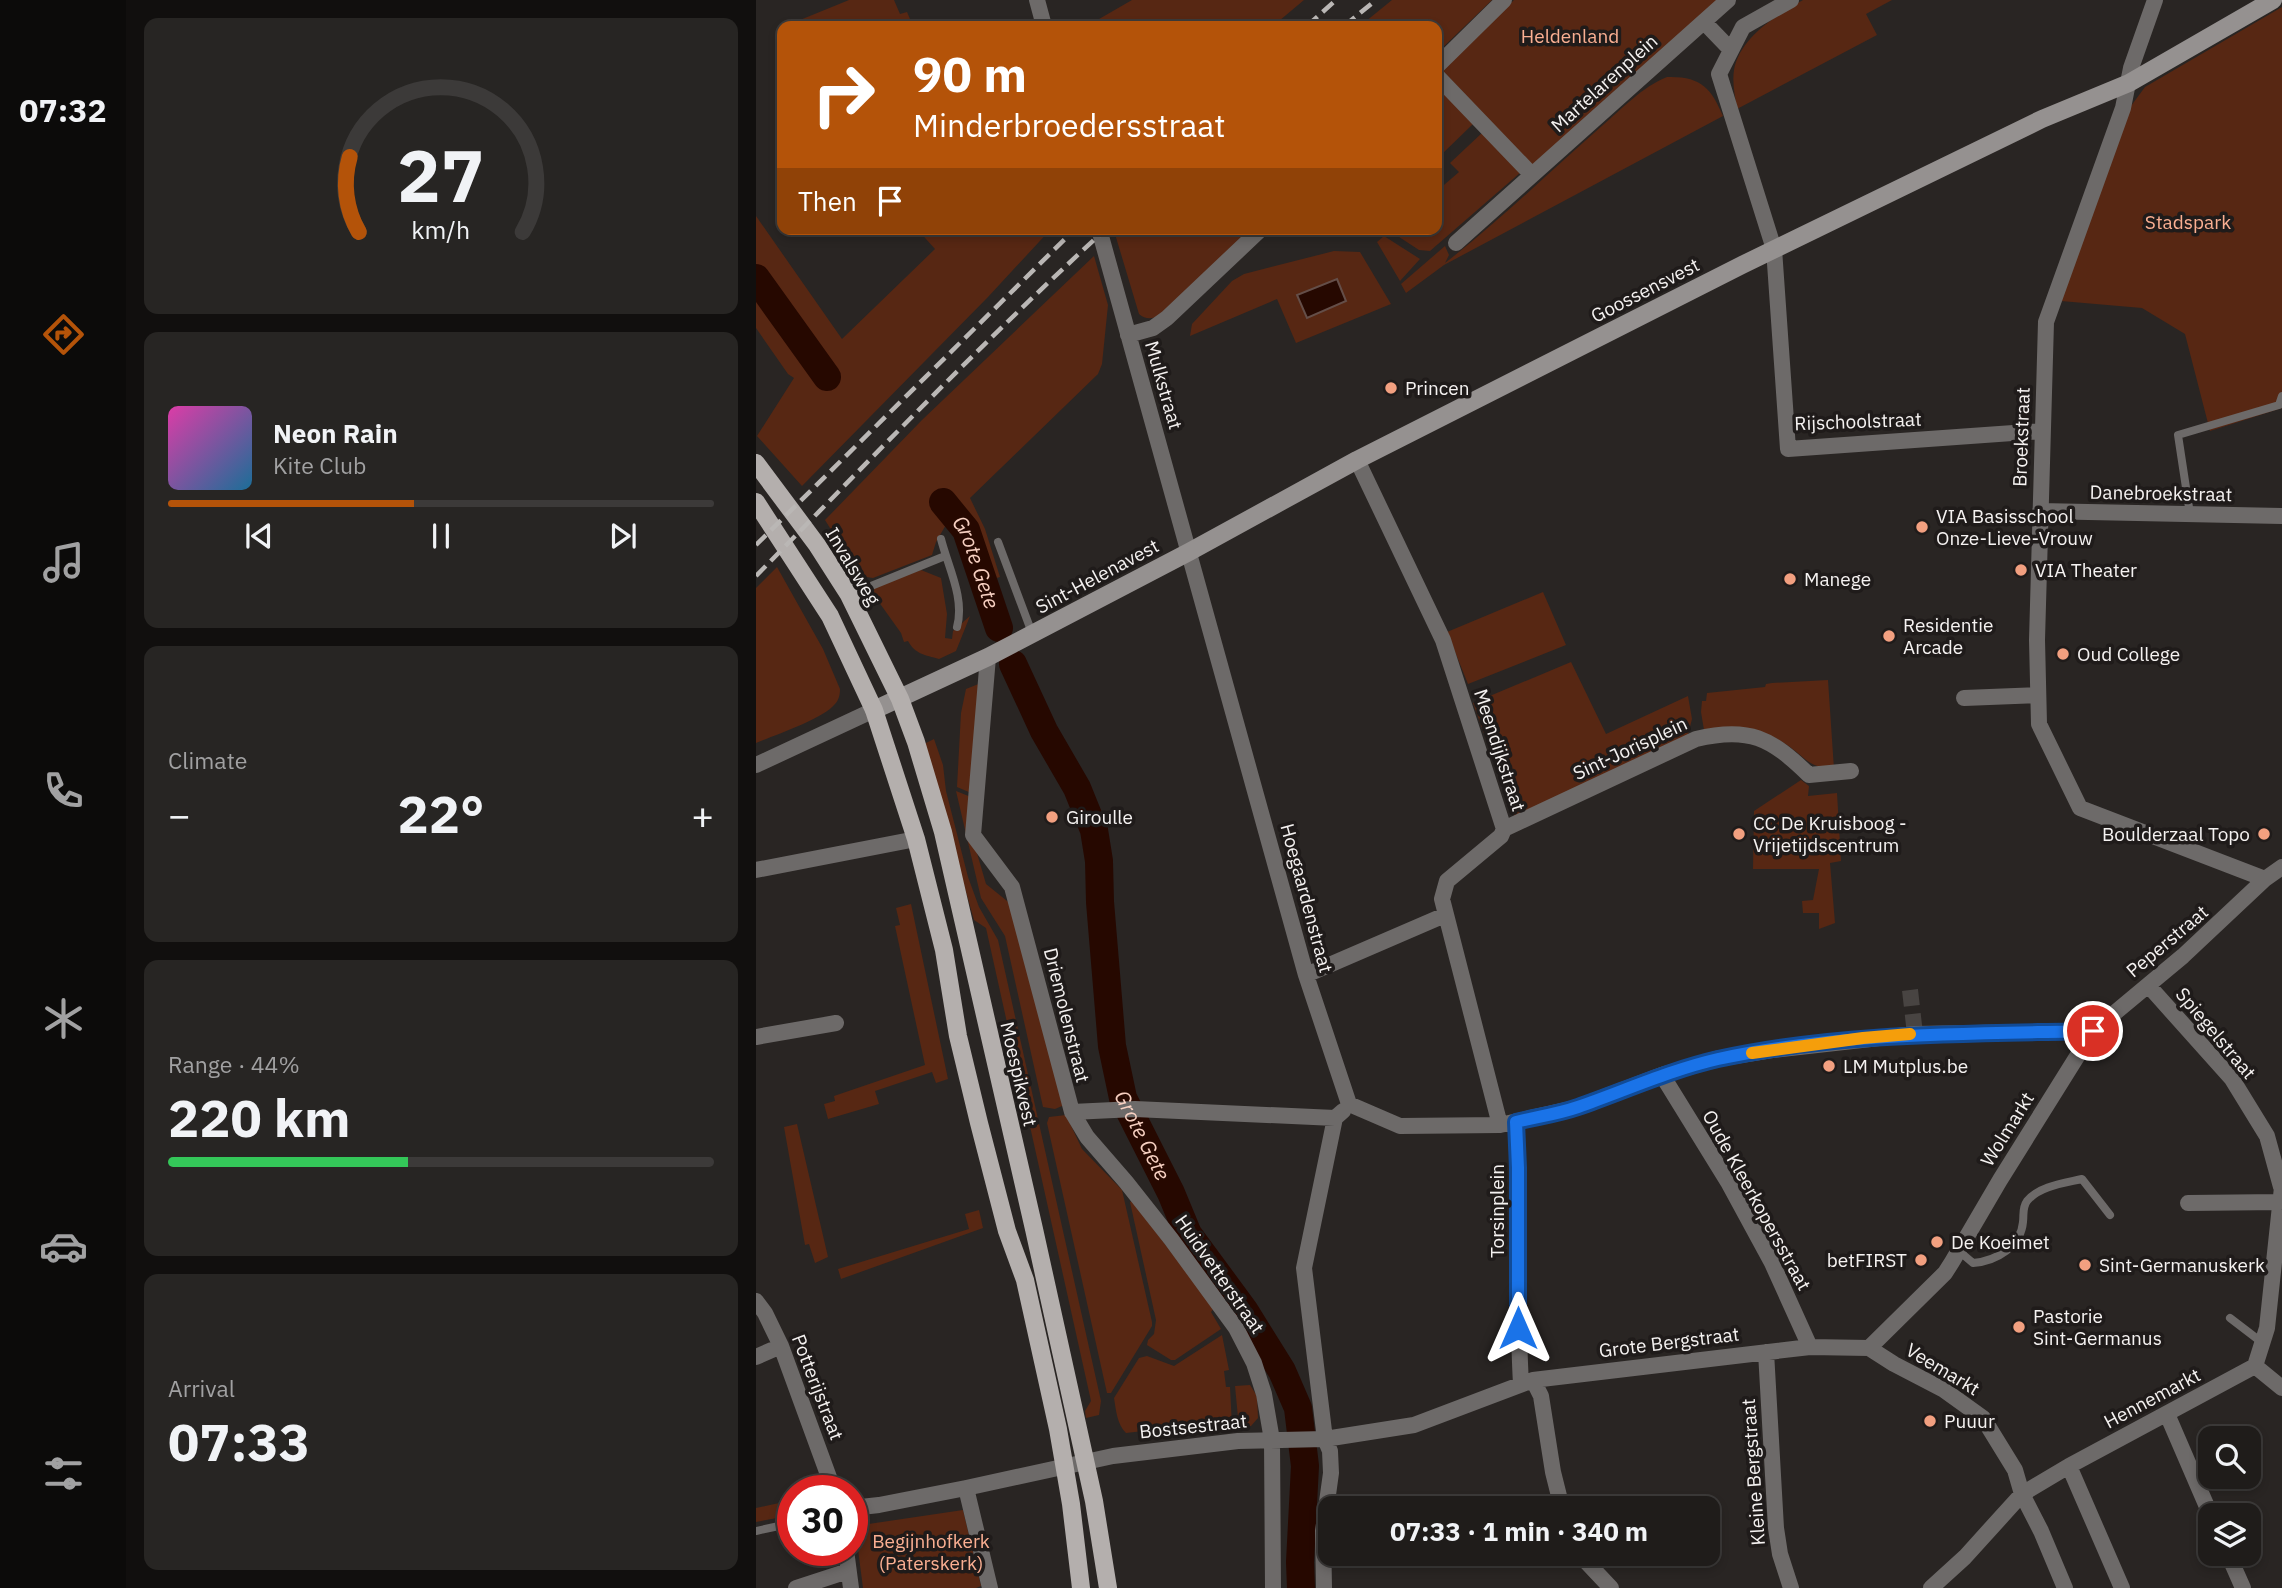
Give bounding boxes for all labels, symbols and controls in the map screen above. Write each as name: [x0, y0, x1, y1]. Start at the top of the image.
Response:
park label: Heldenland: [1521, 24, 1619, 48]
street label: Martelarenplein: [1546, 29, 1662, 137]
text: 90 m: [913, 42, 1027, 105]
icon: right: [798, 49, 889, 140]
text: 07:32: [19, 89, 107, 131]
text: Minderbroedersstraat: [913, 104, 1226, 146]
text: 27: [397, 127, 485, 222]
icon: arrive: [871, 182, 909, 220]
text: Then: [798, 184, 857, 218]
park label: Stadspark: [2145, 210, 2231, 234]
text: km/h: [412, 213, 470, 246]
street label: Goossensvest: [1587, 252, 1703, 328]
icon: directions: [39, 310, 88, 359]
street label: Mulkstraat: [1140, 338, 1188, 432]
place label: Princen: [1405, 376, 1470, 400]
marker: Princen: [1383, 380, 1399, 396]
street label: Broekstraat: [2007, 387, 2035, 487]
street label: Rijschoolstraat: [1794, 407, 1922, 435]
text: Neon Rain: [273, 416, 398, 450]
text: Kite Club: [273, 450, 366, 480]
street label: Danebroekstraat: [2090, 480, 2232, 506]
place label: VIA Basisschool Onze-Lieve-Vrouw: [1936, 504, 2093, 550]
water label: Grote Gete: [947, 509, 1007, 612]
icon: previous: [240, 517, 278, 555]
icon: pause: [422, 517, 460, 555]
icon: next: [604, 517, 642, 555]
marker: VIA Basisschool Onze-Lieve-Vrouw: [1914, 519, 1930, 535]
street label: Invalsweg: [820, 523, 886, 609]
street label: Sint-Helenavest: [1031, 533, 1163, 619]
icon: music: [39, 538, 88, 587]
place label: VIA Theater: [2035, 558, 2137, 582]
marker: VIA Theater: [2013, 562, 2029, 578]
place label: Manege: [1804, 567, 1871, 591]
marker: Manege: [1782, 571, 1798, 587]
place label: Residentie Arcade: [1903, 613, 1993, 659]
marker: Residentie Arcade: [1881, 628, 1897, 644]
place label: Oud College: [2077, 642, 2180, 666]
marker: Oud College: [2055, 646, 2071, 662]
street label: Meendijkstraat: [1469, 686, 1531, 814]
street label: Sint-Jorisplein: [1569, 711, 1691, 785]
text: Climate: [168, 745, 247, 775]
icon: phone: [39, 766, 88, 815]
text: 22°: [398, 780, 484, 847]
text: −: [168, 790, 191, 839]
text: +: [691, 790, 714, 839]
place label: Giroulle: [1066, 805, 1133, 829]
marker: Giroulle: [1044, 809, 1060, 825]
place label: CC De Kruisboog - Vrijetijdscentrum: [1753, 811, 1907, 857]
street label: Hoegaardenstraat: [1276, 821, 1338, 975]
place label: Boulderzaal Topo: [2102, 822, 2250, 846]
marker: CC De Kruisboog - Vrijetijdscentrum: [1731, 826, 1747, 842]
marker: Boulderzaal Topo: [2256, 826, 2272, 842]
street label: Peperstraat: [2121, 900, 2213, 982]
street label: Driemolenstraat: [1039, 945, 1095, 1085]
street label: Spiegelstraat: [2171, 982, 2261, 1084]
icon: climate: [39, 994, 88, 1043]
pin: [2063, 1001, 2123, 1061]
icon: arrive: [2074, 1012, 2112, 1050]
street label: Moespikvest: [995, 1019, 1043, 1129]
text: Range · 44%: [168, 1049, 300, 1079]
place label: LM Mutplus.be: [1843, 1054, 1968, 1078]
marker: LM Mutplus.be: [1821, 1058, 1837, 1074]
text: 220 km: [168, 1084, 350, 1151]
water label: Grote Gete: [1108, 1085, 1177, 1185]
street label: Wolmarkt: [1975, 1088, 2039, 1170]
street label: Oude Kleerkopersstraat: [1697, 1106, 1817, 1294]
street label: Torsinplein: [1485, 1164, 1509, 1258]
street label: Huidvetterstraat: [1170, 1210, 1270, 1338]
icon: car: [39, 1222, 88, 1271]
place label: De Koeimet: [1951, 1230, 2050, 1254]
marker: De Koeimet: [1929, 1234, 1945, 1250]
place label: betFIRST: [1827, 1248, 1907, 1272]
marker: betFIRST: [1913, 1252, 1929, 1268]
place label: Sint-Germanuskerk: [2099, 1253, 2265, 1277]
marker: Sint-Germanuskerk: [2077, 1257, 2093, 1273]
position arrow: [1481, 1291, 1555, 1365]
place label: Pastorie Sint-Germanus: [2033, 1304, 2162, 1350]
marker: Pastorie Sint-Germanus: [2011, 1319, 2027, 1335]
street label: Grote Bergstraat: [1597, 1321, 1741, 1363]
street label: Potterijstraat: [787, 1331, 849, 1443]
street label: Veemarkt: [1902, 1338, 1984, 1400]
street label: Hennemarkt: [2100, 1363, 2204, 1433]
text: Arrival: [168, 1373, 235, 1403]
street label: Kleine Bergstraat: [1736, 1398, 1770, 1546]
text: 07:33: [168, 1408, 310, 1475]
street label: Bostsestraat: [1138, 1408, 1248, 1444]
place label: Puuur: [1944, 1409, 1995, 1433]
marker: Puuur: [1922, 1413, 1938, 1429]
map controls: [2198, 1426, 2261, 1566]
button: search: [2198, 1426, 2261, 1489]
icon: filters: [39, 1449, 88, 1498]
speed limit sign: 30: [777, 1475, 868, 1566]
button: layers: [2198, 1503, 2261, 1566]
text: 07:33 · 1 min · 340 m: [1390, 1514, 1648, 1548]
park label: Begijnhofkerk (Paterskerk): [872, 1529, 990, 1575]

